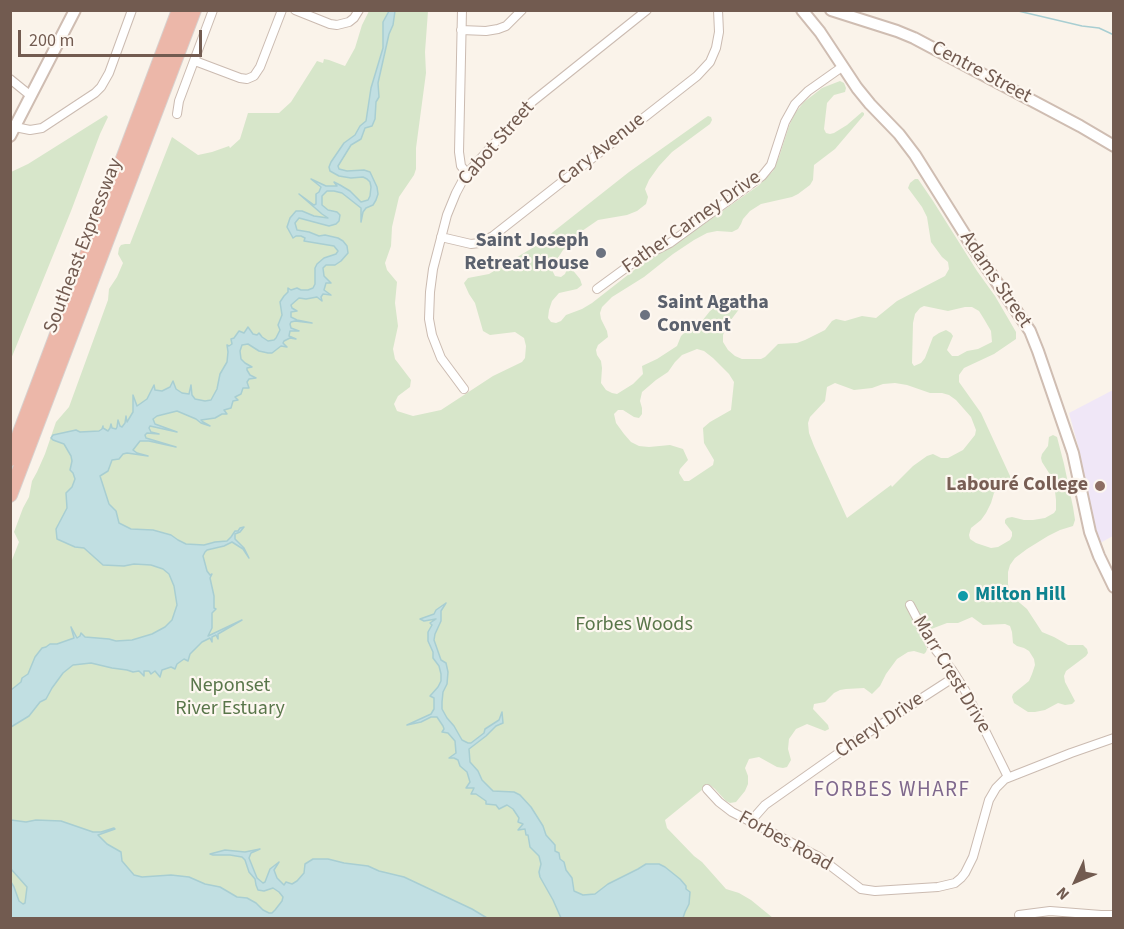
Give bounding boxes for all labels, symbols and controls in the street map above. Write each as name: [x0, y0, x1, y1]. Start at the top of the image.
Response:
scale bar: [21, 18, 206, 56]
text: 200 m: [29, 28, 74, 53]
street label: Centre Street: [927, 37, 1035, 109]
street label: Cabot Street: [454, 97, 540, 191]
street label: Cary Avenue: [554, 109, 650, 191]
street label: Southeast Expressway: [40, 155, 128, 337]
street label: Father Carney Drive: [618, 166, 766, 280]
street label: Adams Street: [954, 227, 1036, 333]
place label: Saint Joseph Retreat House: [464, 230, 589, 277]
marker: Saint Joseph Retreat House: [594, 246, 608, 260]
place label: Saint Agatha Convent: [657, 292, 769, 339]
marker: Saint Agatha Convent: [638, 308, 652, 322]
place label: Labouré College: [946, 474, 1088, 498]
marker: Labouré College: [1093, 479, 1107, 493]
place label: Milton Hill: [975, 584, 1066, 608]
marker: Milton Hill: [956, 589, 970, 603]
street label: Marr Crest Drive: [907, 612, 995, 738]
park label: Forbes Woods: [575, 614, 693, 638]
park label: Neponset River Estuary: [175, 675, 285, 722]
street label: Cheryl Drive: [831, 688, 929, 764]
district label: FORBES WHARF: [814, 778, 970, 804]
street label: Forbes Road: [734, 806, 836, 878]
north arrow: [1046, 851, 1106, 911]
text: N: [1051, 882, 1075, 905]

